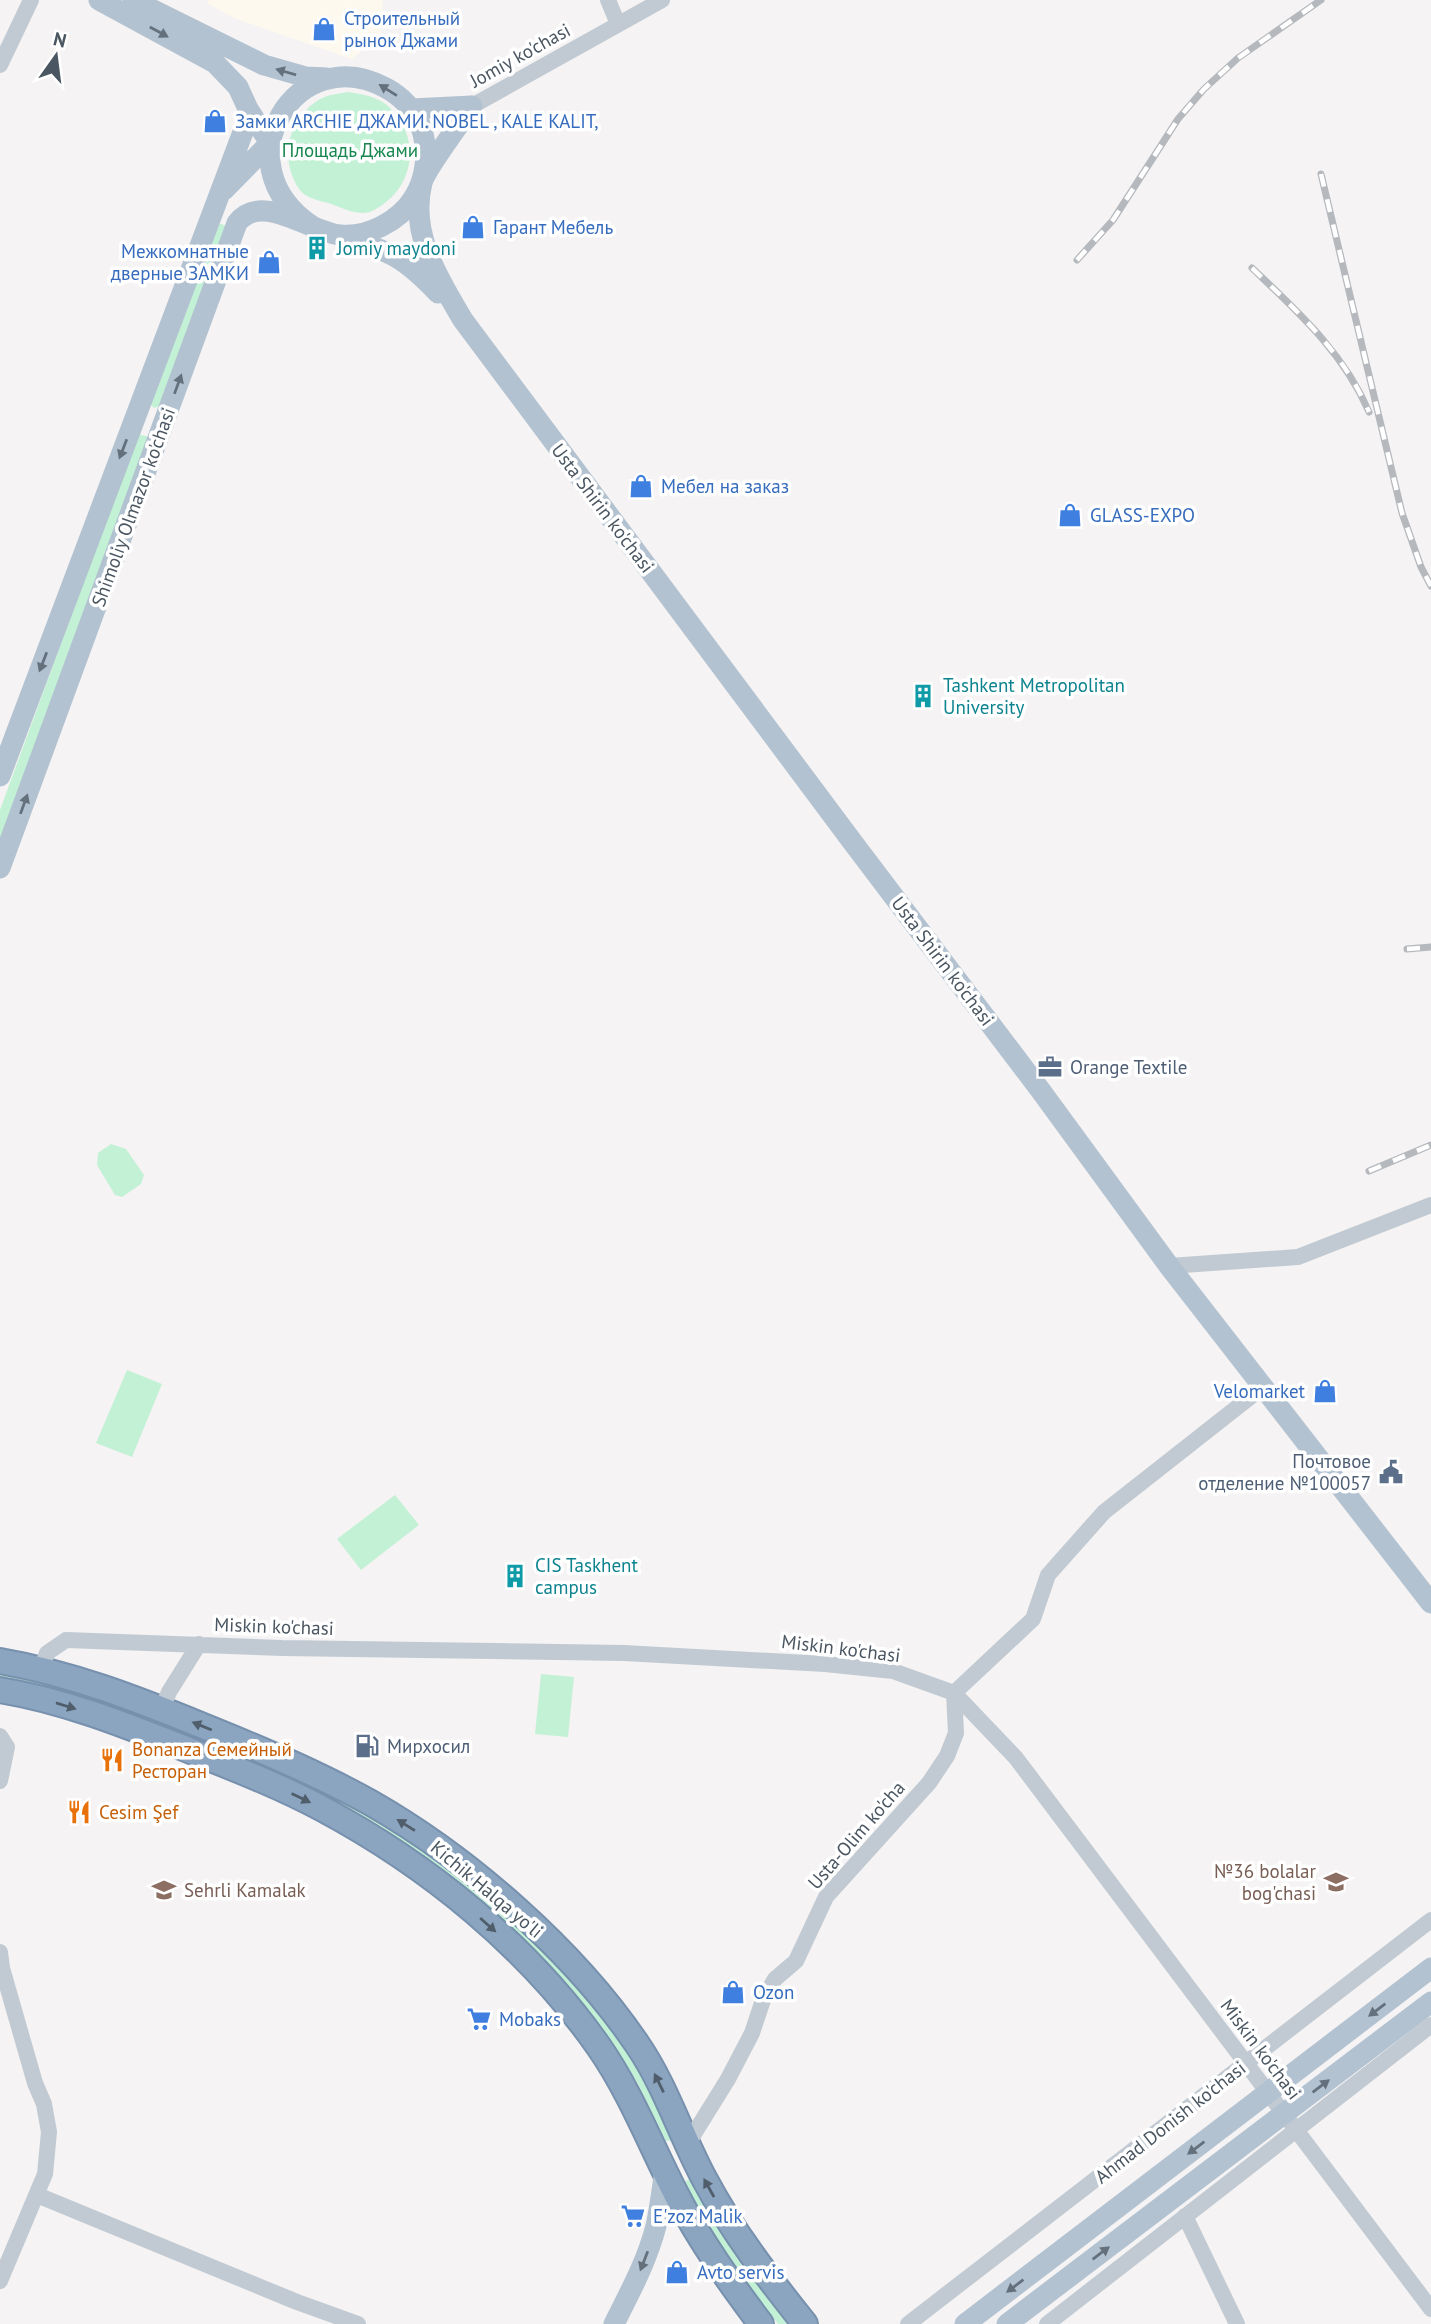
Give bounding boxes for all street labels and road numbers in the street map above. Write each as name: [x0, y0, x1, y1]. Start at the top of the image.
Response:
street label: Jomiy ko'chasi: [465, 18, 574, 93]
street label: Shimoliy Olmazor ko'chasi: [86, 404, 180, 610]
street label: Usta Shirin ko'chasi: [547, 439, 659, 577]
street label: Usta Shirin ko'chasi: [887, 892, 999, 1030]
street label: Miskin ko'chasi: [214, 1612, 334, 1640]
street label: Miskin ko'chasi: [780, 1629, 902, 1667]
street label: Usta-Olim ko'cha: [802, 1776, 910, 1894]
street label: Kichik Halqa yo'li: [426, 1835, 548, 1943]
street label: Miskin ko'chasi: [1215, 1994, 1307, 2104]
street label: Ahmad Donish ko'chasi: [1090, 2056, 1250, 2188]

